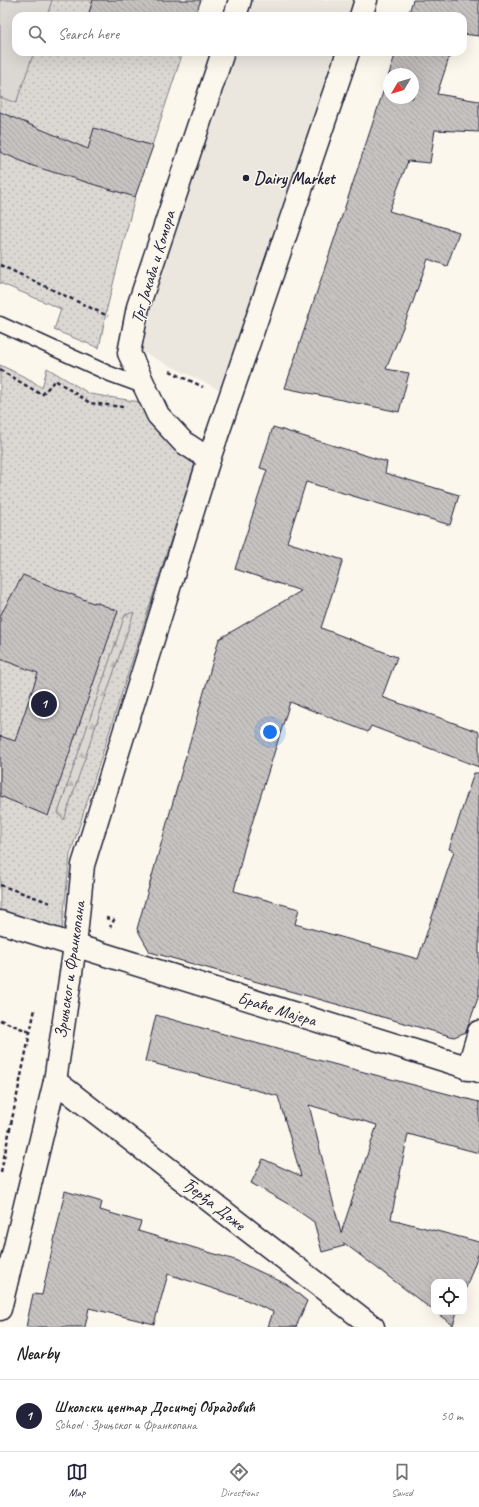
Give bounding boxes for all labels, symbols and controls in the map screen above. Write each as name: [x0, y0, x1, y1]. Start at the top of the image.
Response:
search box: [12, 12, 467, 56]
icon: search: [26, 23, 48, 45]
text: Search here: [58, 25, 119, 44]
north arrow: [383, 68, 419, 104]
place label: Dairy Market: [254, 168, 337, 189]
marker: Dairy Market: [241, 173, 251, 183]
street label: Трг Јакаба и Комора: [126, 207, 181, 326]
pin: 1: [31, 689, 57, 719]
your location: [260, 722, 280, 742]
street label: Зрињског и Франкопана: [50, 898, 90, 1040]
street label: Браће Мајера: [235, 987, 320, 1031]
street label: Ђерђа Доже: [178, 1173, 251, 1237]
map controls: [431, 1279, 467, 1315]
button: locate: [431, 1279, 467, 1315]
text: Nearby: [16, 1343, 59, 1364]
text: Школски центар Доситеј Обрадовић: [54, 1398, 255, 1417]
text: 1: [26, 1408, 32, 1424]
text: 50 m: [441, 1408, 463, 1424]
text: School · Зрињског и Франкопана: [54, 1417, 197, 1433]
tab: Map: [66, 1461, 88, 1499]
tab: Directions: [220, 1461, 259, 1499]
tab: Saved: [391, 1461, 413, 1499]

